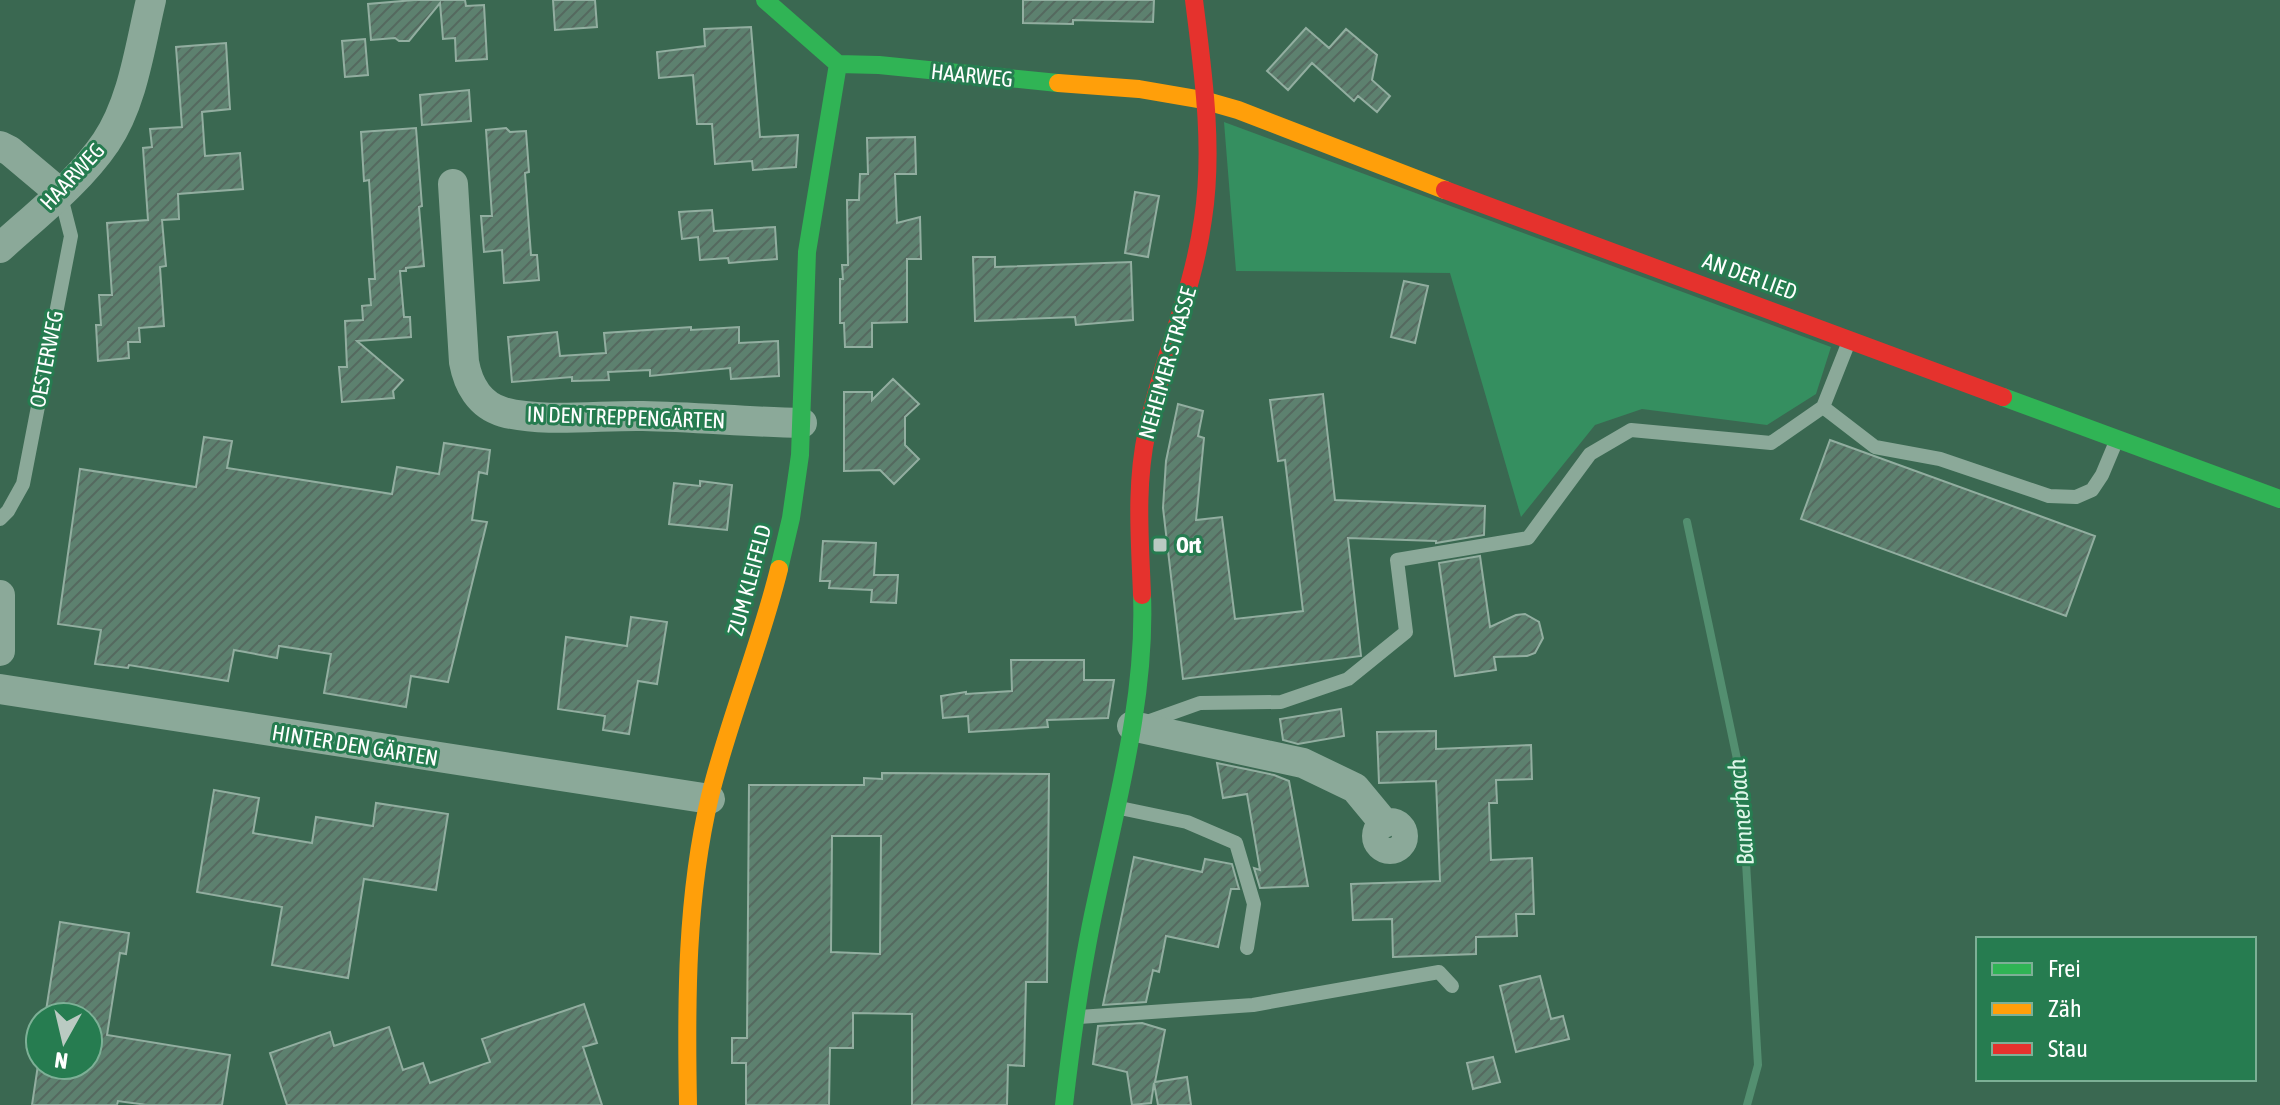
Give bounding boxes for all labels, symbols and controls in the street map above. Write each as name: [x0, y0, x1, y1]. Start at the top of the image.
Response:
street label: HAARWEG: [930, 58, 1014, 92]
street label: HAARWEG: [34, 137, 110, 215]
street label: AN DER LIED: [1699, 247, 1801, 305]
street label: NEHEIMER STRASSE: [1133, 283, 1201, 442]
street label: OESTERWEG: [24, 308, 68, 410]
street label: IN DEN TREPPENGÄRTEN: [526, 401, 726, 433]
street label: ZUM KLEIFELD: [722, 522, 776, 638]
place label: Ort: [1176, 532, 1202, 558]
marker: Ort: [1151, 536, 1169, 554]
street label: HINTER DEN GÄRTEN: [270, 719, 440, 771]
water label: Bannerbach: [1723, 757, 1759, 866]
legend: [1976, 937, 2256, 1081]
text: Frei: [2048, 955, 2081, 982]
text: Zäh: [2048, 995, 2082, 1022]
north arrow: [24, 1001, 104, 1081]
text: Stau: [2048, 1035, 2088, 1062]
text: N: [53, 1047, 69, 1075]

